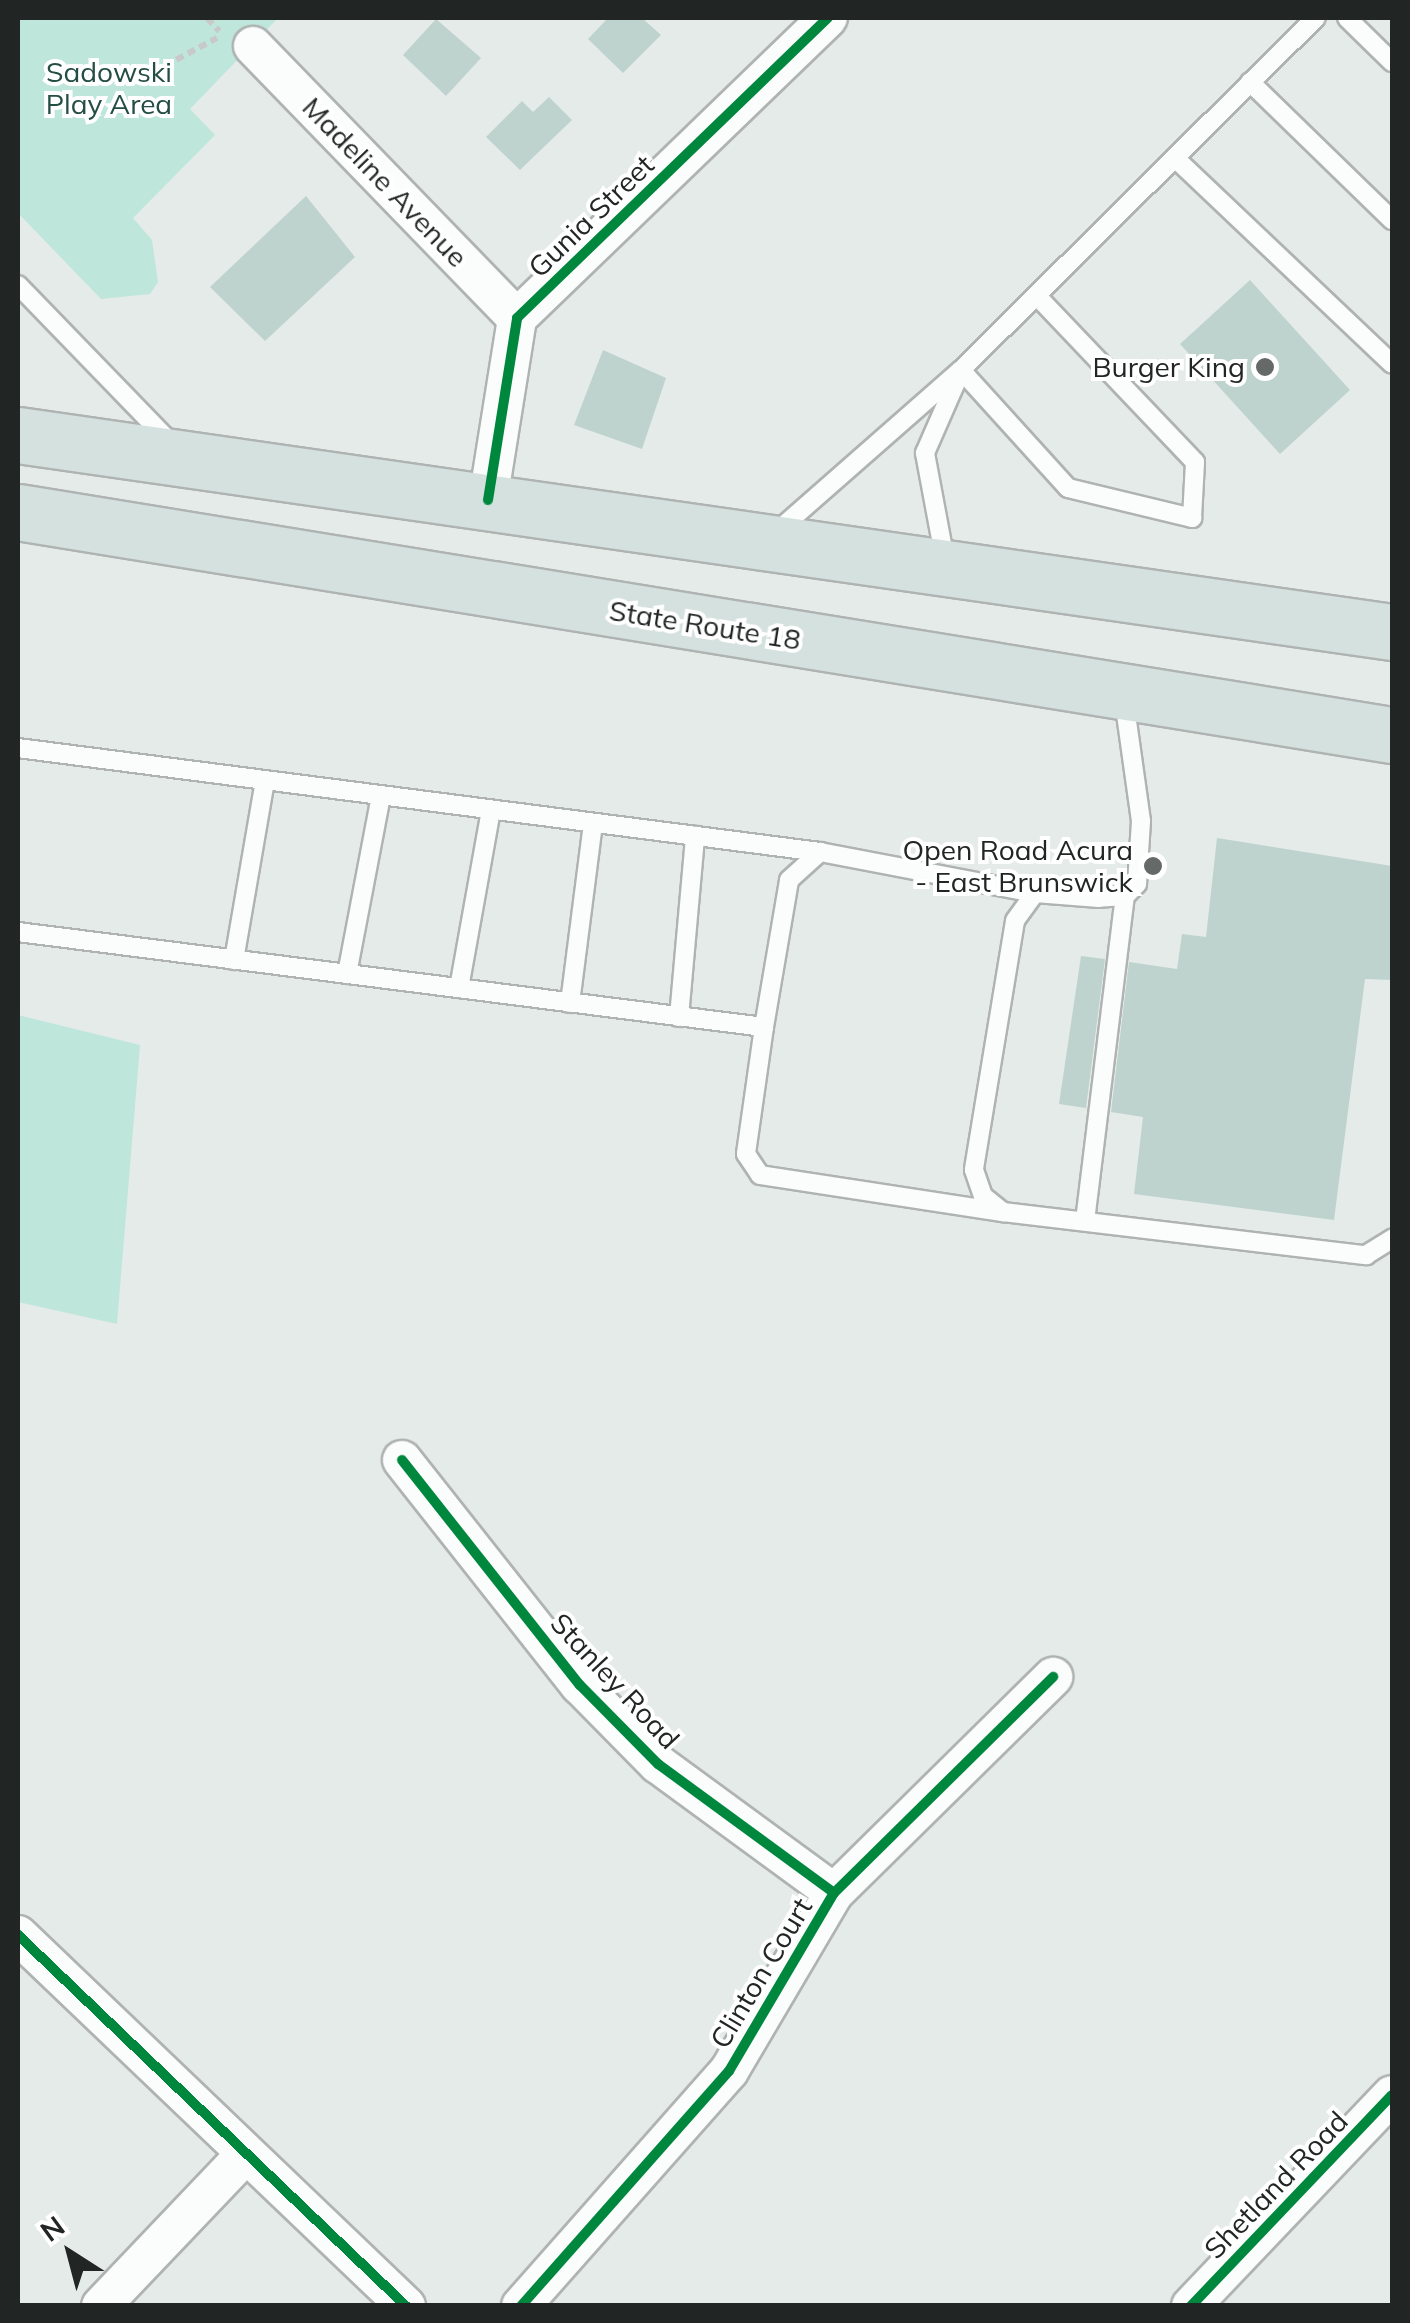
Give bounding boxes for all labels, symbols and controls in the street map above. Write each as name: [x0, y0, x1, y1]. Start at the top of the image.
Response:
park label: Sadowski Play Area: [46, 55, 172, 121]
street label: Madeline Avenue: [296, 90, 474, 274]
street label: Gunia Street: [521, 148, 661, 284]
place label: Burger King: [1093, 350, 1245, 384]
marker: Burger King: [1254, 356, 1276, 378]
street label: State Route 18: [607, 593, 803, 657]
place label: Open Road Acura - East Brunswick: [902, 833, 1133, 899]
marker: Open Road Acura - East Brunswick: [1142, 855, 1164, 877]
street label: Stanley Road: [544, 1606, 686, 1756]
street label: Clinton Court: [703, 1892, 819, 2054]
street label: Shetland Road: [1197, 2104, 1355, 2266]
north arrow: [20, 2203, 120, 2303]
text: N: [33, 2208, 71, 2249]

